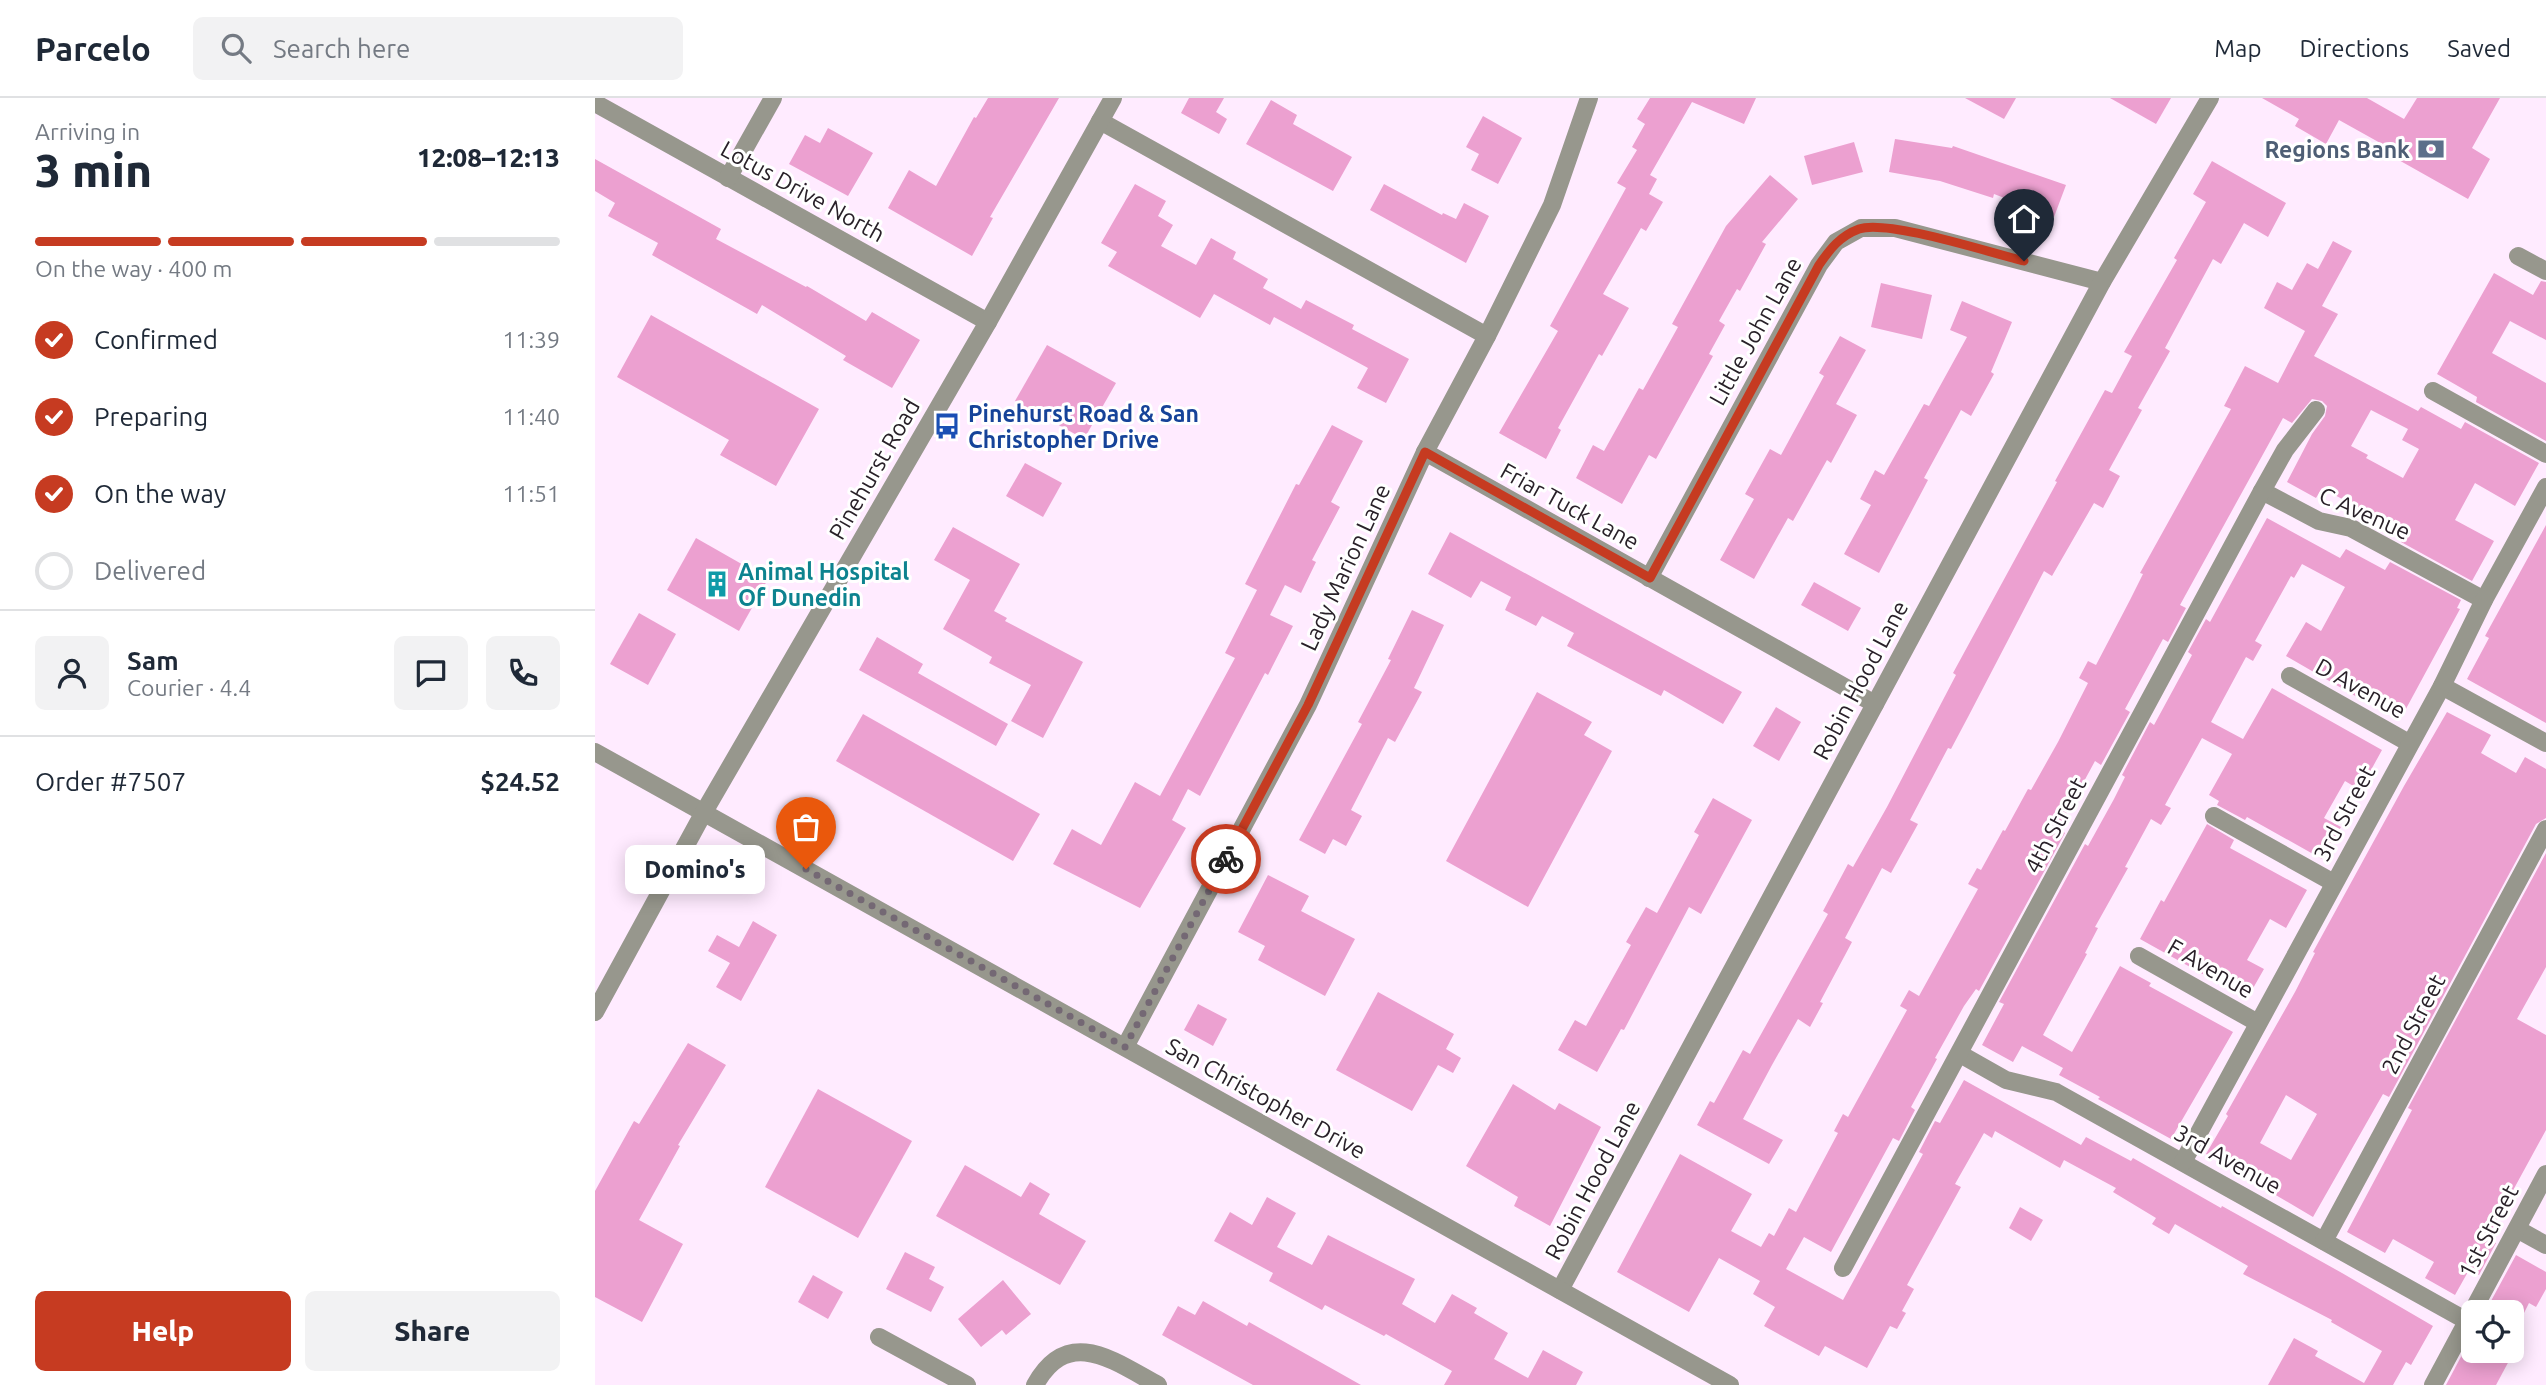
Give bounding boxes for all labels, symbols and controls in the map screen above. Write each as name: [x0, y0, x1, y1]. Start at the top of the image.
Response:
search box: [193, 17, 683, 80]
icon: search: [217, 29, 255, 67]
text: Parcelo: [35, 30, 151, 67]
text: Search here: [273, 34, 410, 63]
text: Map: [2214, 35, 2261, 62]
text: Directions: [2299, 35, 2409, 62]
text: Saved: [2447, 35, 2511, 62]
text: Arriving in: [35, 119, 140, 144]
bank icon: Regions Bank: [2416, 134, 2446, 164]
street label: Lotus Drive North: [717, 136, 889, 246]
place label: Regions Bank: [2264, 137, 2410, 162]
text: 12:08–12:13: [417, 143, 560, 172]
text: 3 min: [35, 144, 152, 196]
pin: [1994, 189, 2054, 261]
icon: home: [2005, 200, 2043, 238]
street label: Little John Lane: [1704, 253, 1806, 409]
text: On the way · 400 m: [35, 256, 232, 281]
icon: check: [35, 321, 73, 359]
text: Confirmed: [94, 325, 218, 354]
text: 11:39: [502, 327, 560, 352]
street label: Pinehurst Road: [824, 395, 924, 543]
icon: check: [35, 398, 73, 436]
place label: Pinehurst Road & San Christopher Drive: [968, 401, 1199, 452]
text: Preparing: [94, 402, 208, 431]
text: 11:40: [502, 404, 560, 429]
bus stop icon: Pinehurst Road & San Christopher Drive: [932, 411, 962, 441]
street label: Friar Tuck Lane: [1497, 458, 1643, 554]
icon: check: [35, 475, 73, 513]
text: On the way: [94, 479, 226, 508]
street label: Lady Marion Lane: [1295, 480, 1395, 654]
text: 11:51: [502, 481, 560, 506]
street label: C Avenue: [2316, 482, 2414, 544]
text: Delivered: [94, 556, 206, 585]
place label: Animal Hospital Of Dunedin: [738, 559, 909, 610]
building icon: Animal Hospital Of Dunedin: [702, 569, 732, 599]
street label: Robin Hood Lane: [1808, 596, 1912, 764]
button: person: [35, 636, 109, 710]
button: chat: [394, 636, 468, 710]
button: phone: [486, 636, 560, 710]
text: Sam: [127, 646, 179, 675]
street label: D Avenue: [2312, 653, 2410, 723]
text: Courier · 4.4: [127, 675, 251, 700]
street label: 3rd Street: [2308, 761, 2380, 865]
text: Order #7507: [35, 767, 186, 796]
text: $24.52: [480, 767, 560, 796]
street label: 4th Street: [2019, 773, 2091, 877]
pin: [776, 797, 836, 869]
icon: bag: [787, 808, 825, 846]
courier: [1191, 824, 1261, 894]
icon: bike: [1207, 840, 1245, 878]
callout: Domino's: [624, 844, 764, 894]
text: Domino's: [644, 857, 746, 882]
street label: F Avenue: [2164, 933, 2258, 1003]
street label: 2nd Street: [2376, 970, 2450, 1078]
street label: San Christopher Drive: [1162, 1033, 1370, 1163]
street label: Robin Hood Lane: [1540, 1096, 1644, 1264]
street label: 3rd Avenue: [2170, 1119, 2286, 1199]
street label: 1st Street: [2453, 1180, 2523, 1282]
button: Help: [35, 1291, 291, 1371]
button: Share: [305, 1291, 560, 1371]
map controls: [2461, 1300, 2524, 1363]
button: locate: [2461, 1300, 2524, 1363]

